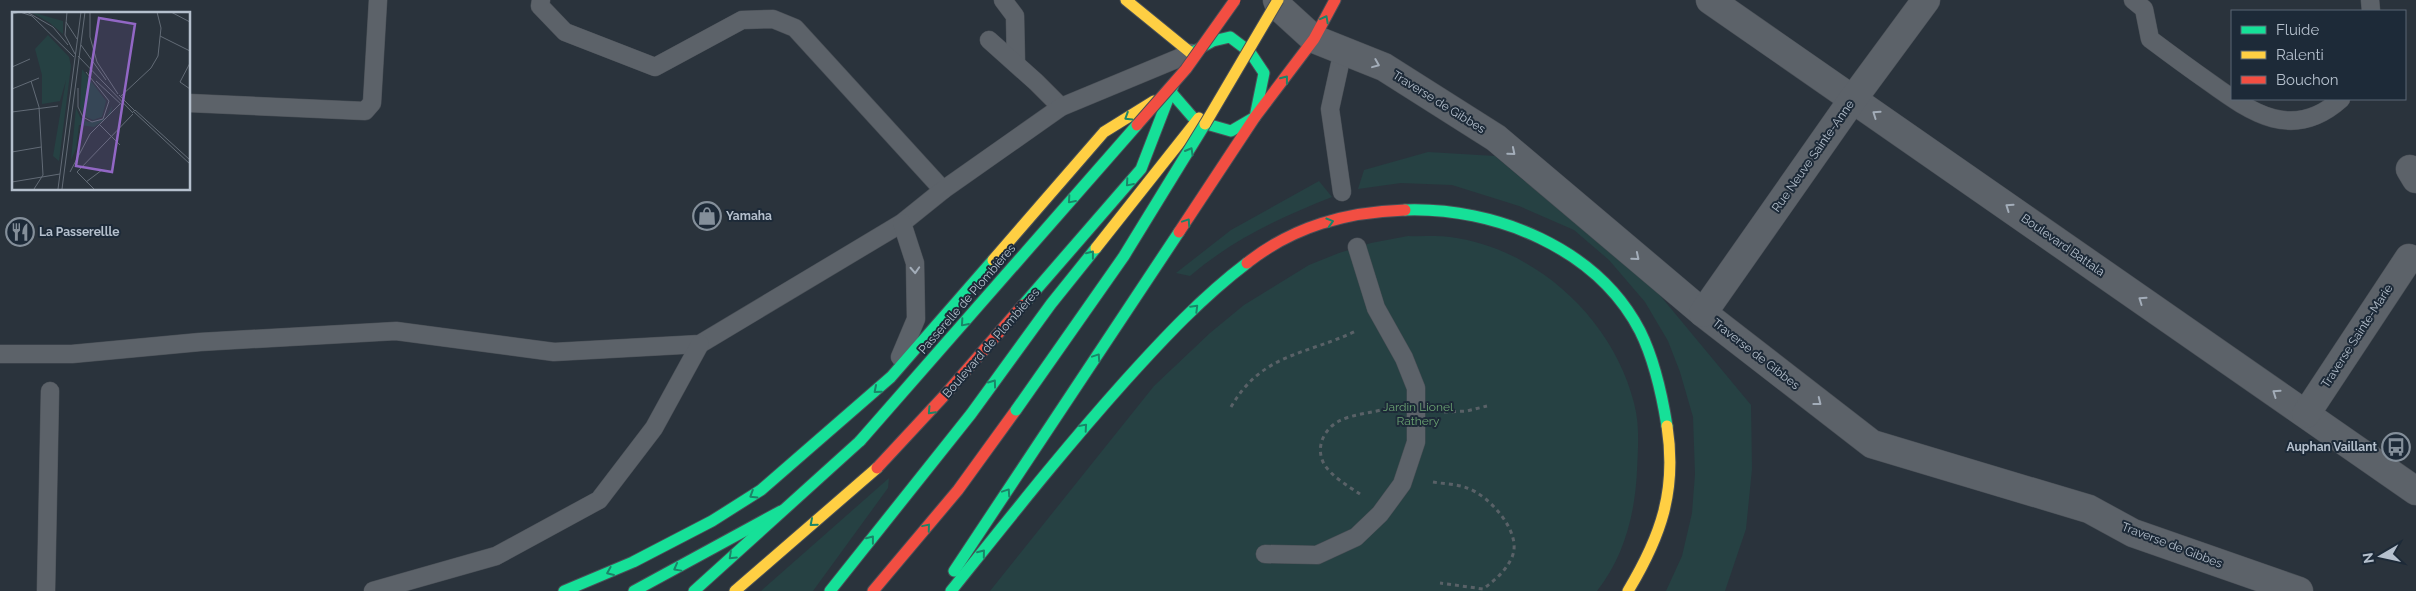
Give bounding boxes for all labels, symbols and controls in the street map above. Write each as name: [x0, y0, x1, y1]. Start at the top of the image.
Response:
legend: [2231, 10, 2406, 100]
inset map: [12, 12, 190, 190]
one-way arrow: [1319, 16, 1329, 25]
text: Fluide: [2276, 21, 2319, 39]
text: Ralenti: [2276, 46, 2324, 64]
one-way arrow: [1371, 58, 1380, 68]
street label: Traverse de Gibbes: [1390, 68, 1488, 136]
text: Bouchon: [2276, 71, 2338, 89]
one-way arrow: [1279, 75, 1288, 85]
street label: Rue Neuve Sainte-Anne: [1769, 97, 1857, 215]
one-way arrow: [1125, 110, 1134, 120]
one-way arrow: [1872, 111, 1882, 120]
one-way arrow: [1506, 146, 1515, 154]
one-way arrow: [1183, 148, 1193, 157]
one-way arrow: [1126, 177, 1135, 186]
one-way arrow: [1068, 195, 1077, 204]
shop icon: Yamaha: [692, 201, 722, 231]
one-way arrow: [2005, 204, 2015, 213]
place label: Yamaha: [726, 209, 772, 223]
street label: Boulevard Battala: [2019, 211, 2107, 279]
restaurant icon: La Passerellle: [5, 217, 35, 247]
one-way arrow: [1325, 217, 1333, 227]
one-way arrow: [1181, 218, 1190, 228]
place label: La Passerellle: [39, 225, 119, 239]
street label: Passerelle de Plombières: [916, 241, 1019, 357]
one-way arrow: [1085, 250, 1094, 259]
one-way arrow: [1631, 251, 1640, 260]
one-way arrow: [910, 266, 920, 274]
street label: Traverse Sainte-Marie: [2318, 282, 2396, 390]
street label: Boulevard de Plombières: [940, 285, 1042, 400]
one-way arrow: [2138, 297, 2148, 306]
one-way arrow: [1189, 305, 1198, 314]
street label: Traverse de Gibbes: [1710, 316, 1802, 392]
one-way arrow: [961, 317, 970, 326]
one-way arrow: [1091, 354, 1100, 363]
one-way arrow: [987, 379, 996, 389]
one-way arrow: [873, 384, 882, 393]
one-way arrow: [2272, 390, 2281, 399]
one-way arrow: [1812, 396, 1821, 405]
park label: Jardin Lionel Rathery: [1383, 400, 1454, 428]
one-way arrow: [928, 405, 937, 414]
one-way arrow: [1078, 424, 1087, 433]
bus stop icon: Auphan Vaillant: [2381, 432, 2411, 462]
place label: Auphan Vaillant: [2286, 440, 2377, 454]
one-way arrow: [749, 489, 759, 498]
one-way arrow: [1000, 489, 1010, 498]
one-way arrow: [810, 517, 819, 526]
street label: Traverse de Gibbes: [2120, 519, 2224, 571]
one-way arrow: [921, 523, 930, 532]
north arrow: [2356, 531, 2406, 581]
one-way arrow: [866, 536, 874, 545]
one-way arrow: [729, 550, 738, 559]
one-way arrow: [976, 550, 984, 559]
text: N: [2359, 552, 2377, 565]
one-way arrow: [673, 562, 682, 572]
one-way arrow: [606, 565, 615, 576]

